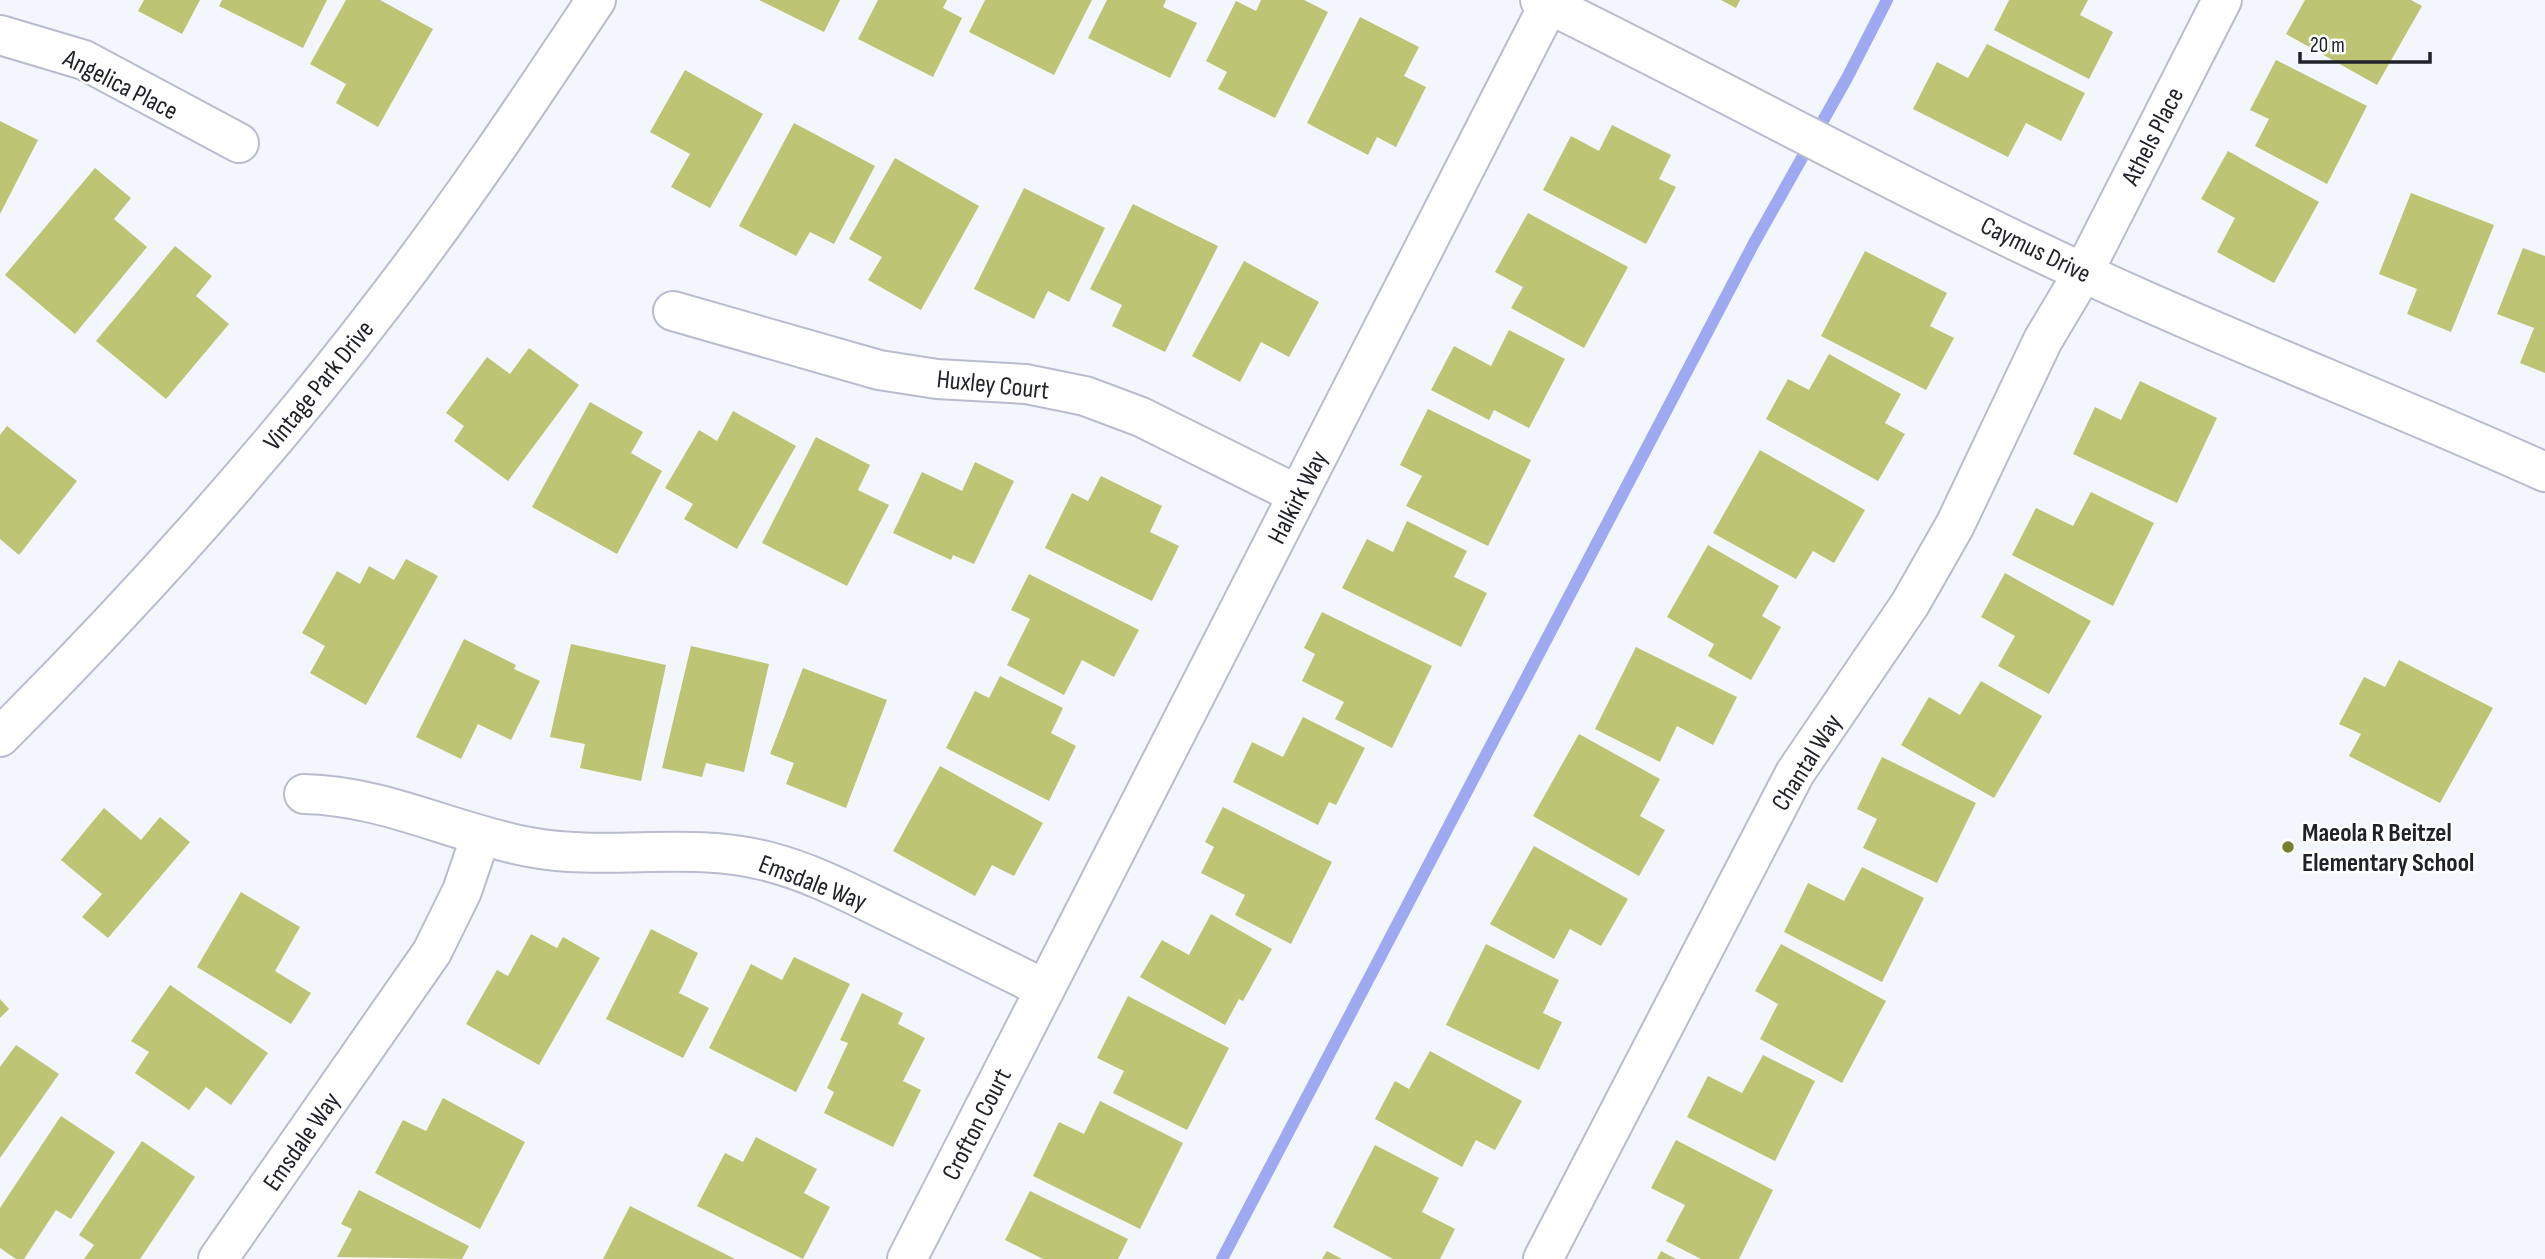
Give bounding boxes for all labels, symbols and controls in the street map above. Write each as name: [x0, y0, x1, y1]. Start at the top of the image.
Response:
scale bar: [2300, 21, 2430, 65]
text: 20 m: [2310, 33, 2345, 58]
street label: Angelica Place: [57, 43, 183, 127]
street label: Athels Place: [2115, 83, 2191, 192]
street label: Caymus Drive: [1975, 210, 2095, 290]
street label: Vintage Park Drive: [257, 315, 381, 457]
street label: Huxley Court: [935, 364, 1051, 407]
street label: Halkirk Way: [1262, 446, 1335, 549]
street label: Chantal Way: [1766, 709, 1849, 817]
place label: Maeola R Beitzel Elementary School: [2302, 818, 2474, 879]
marker: Maeola R Beitzel Elementary School: [2280, 839, 2296, 855]
street label: Emsdale Way: [754, 849, 871, 918]
street label: Crofton Court: [936, 1064, 1019, 1186]
street label: Emsdale Way: [257, 1087, 347, 1197]

